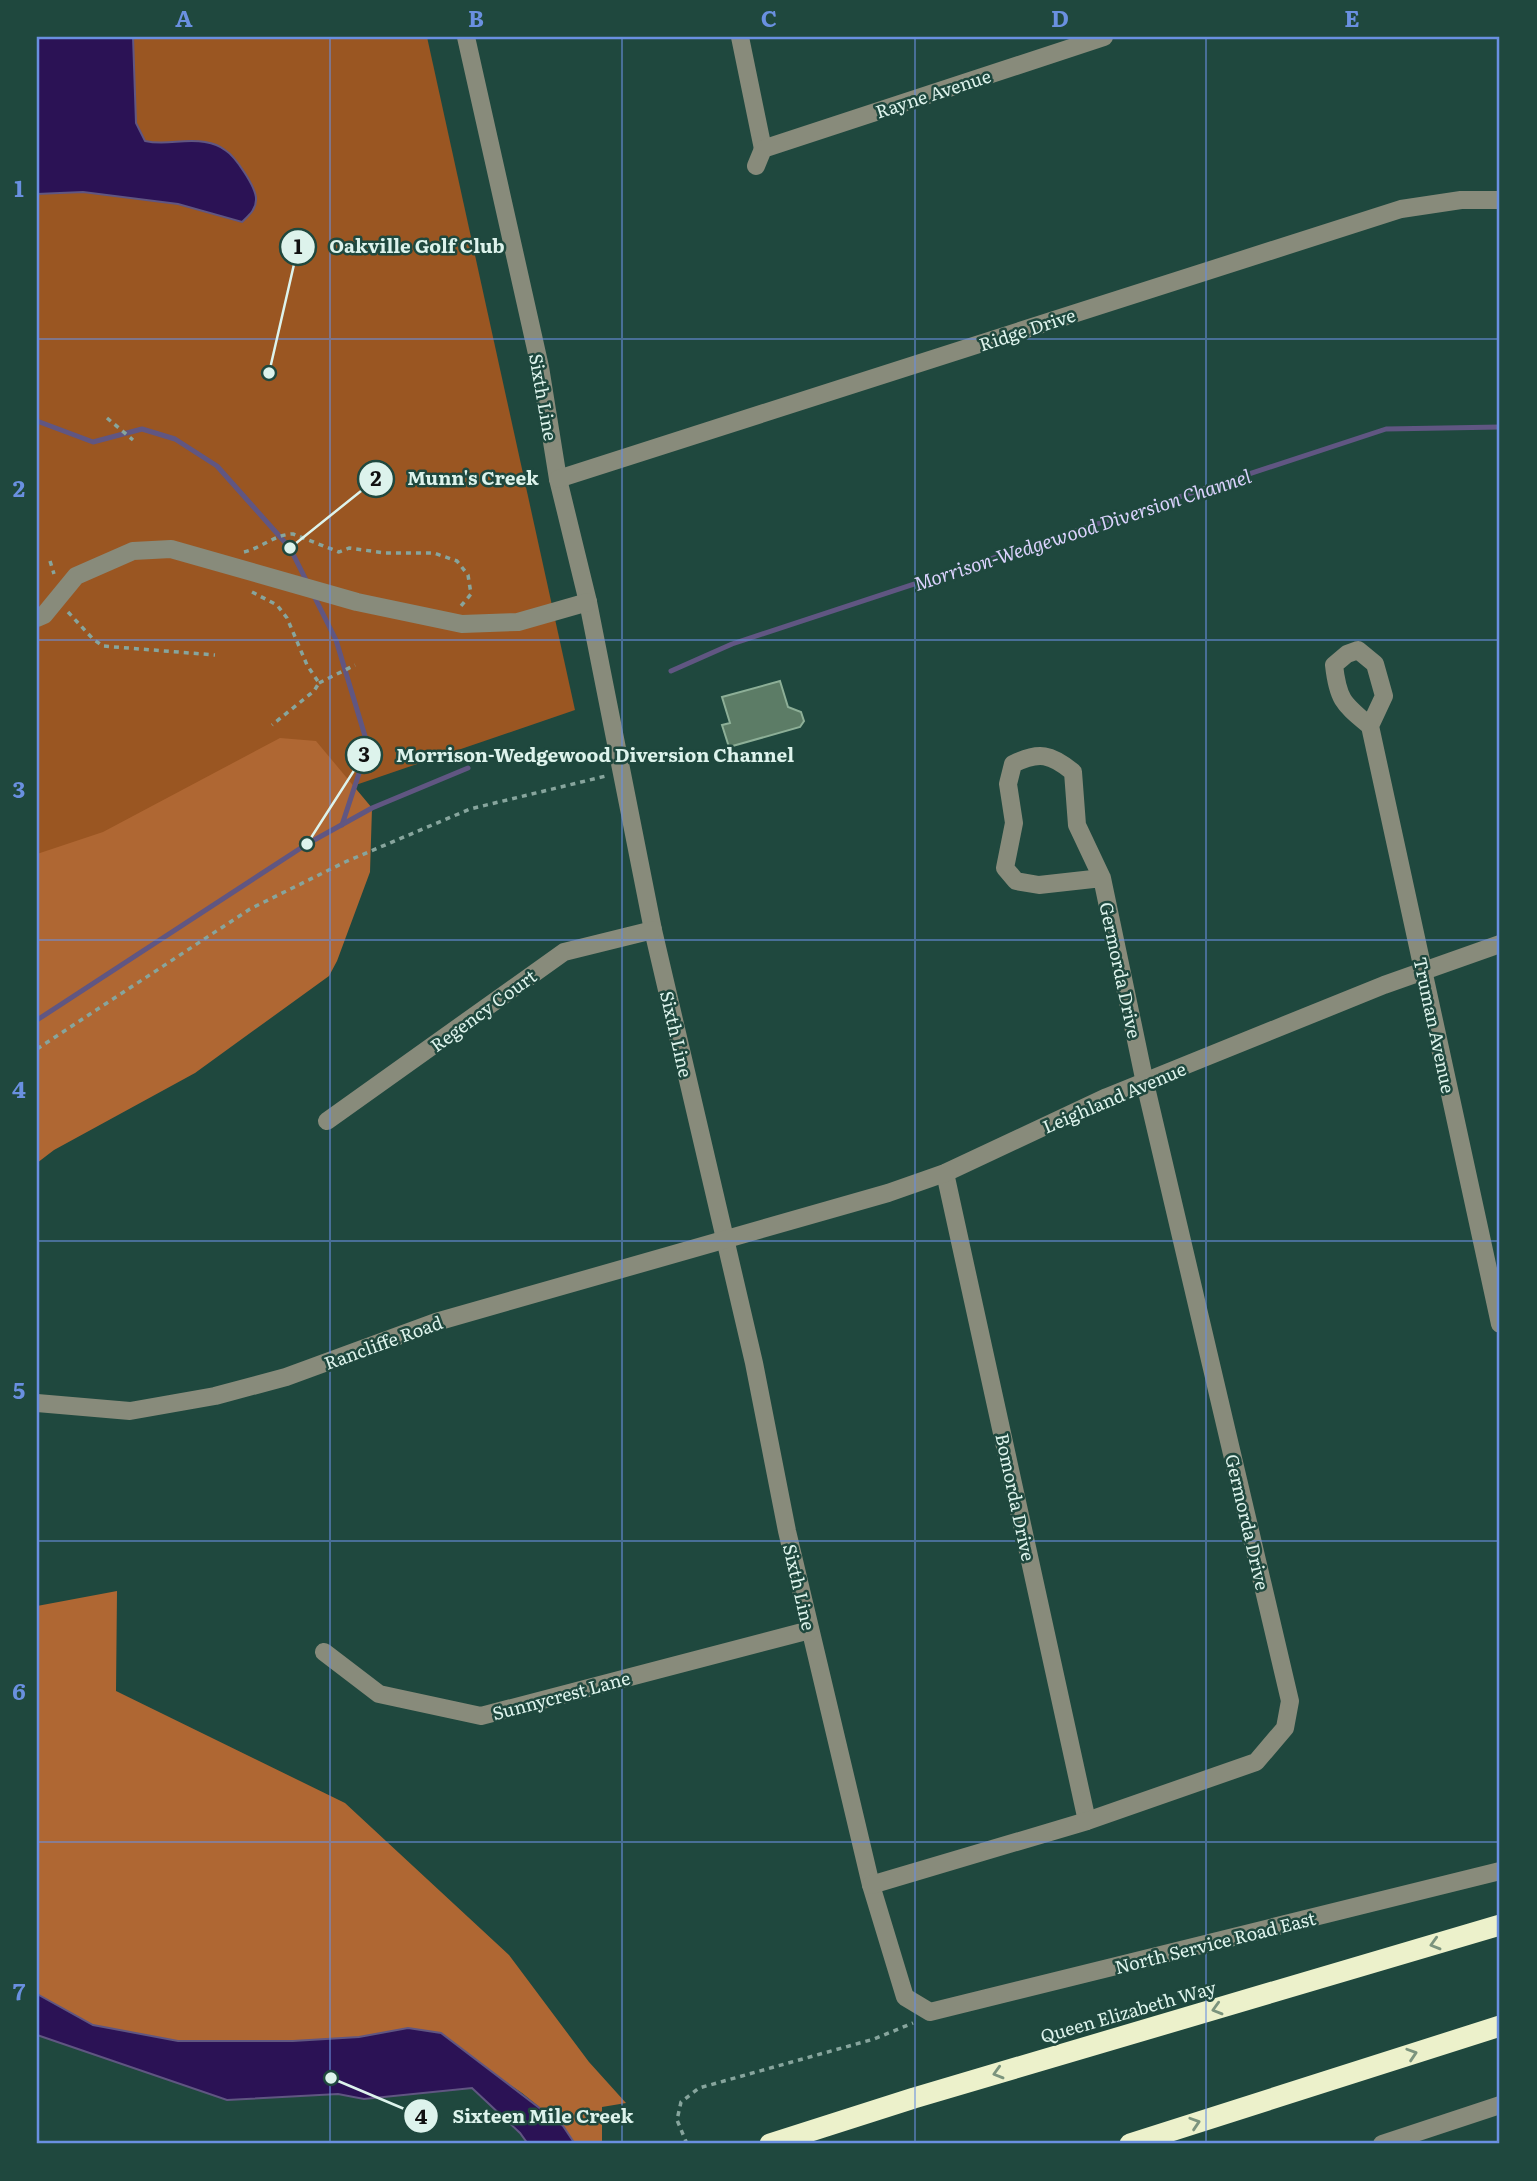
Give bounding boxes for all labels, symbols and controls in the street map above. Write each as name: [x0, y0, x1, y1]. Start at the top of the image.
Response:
text: A: [175, 0, 193, 34]
text: B: [468, 0, 484, 34]
text: C: [761, 0, 777, 34]
text: D: [1051, 0, 1069, 34]
text: E: [1344, 0, 1360, 34]
street label: Rayne Avenue: [872, 62, 994, 124]
text: 1: [14, 170, 24, 204]
callout: Oakville Golf Club: [281, 227, 519, 267]
text: 1: [294, 229, 303, 260]
text: Oakville Golf Club: [329, 231, 505, 259]
street label: Ridge Drive: [975, 301, 1079, 357]
street label: Sixth Line: [523, 351, 565, 443]
callout: Munn's Creek: [358, 459, 553, 499]
text: 2: [370, 461, 382, 492]
water label: Morrison-Wedgewood Diversion Channel: [910, 461, 1255, 597]
text: Munn's Creek: [407, 463, 539, 491]
text: 2: [13, 470, 25, 504]
callout: Morrison-Wedgewood Diversion Channel: [347, 735, 808, 775]
text: 3: [358, 737, 370, 768]
text: Morrison-Wedgewood Diversion Channel: [396, 740, 794, 768]
text: 3: [13, 771, 25, 805]
street label: Germorda Drive: [1093, 899, 1149, 1041]
street label: Truman Avenue: [1407, 954, 1463, 1096]
street label: Regency Court: [424, 962, 542, 1058]
street label: Sixth Line: [654, 988, 700, 1080]
street label: Leighland Avenue: [1038, 1055, 1190, 1139]
text: 4: [12, 1071, 26, 1105]
street label: Rancliffe Road: [320, 1308, 446, 1376]
text: 5: [13, 1372, 25, 1406]
street label: Bomorda Drive: [989, 1431, 1043, 1563]
street label: Germorda Drive: [1219, 1451, 1277, 1593]
street label: Sixth Line: [777, 1541, 823, 1633]
street label: Sunnycrest Lane: [489, 1664, 633, 1726]
text: 6: [12, 1673, 26, 1707]
street label: North Service Road East: [1112, 1904, 1319, 1980]
one-way arrow: [1429, 1936, 1441, 1951]
text: 7: [13, 1973, 26, 2007]
street label: Queen Elizabeth Way: [1037, 1973, 1220, 2049]
one-way arrow: [1211, 2000, 1223, 2015]
one-way arrow: [1405, 2048, 1418, 2062]
one-way arrow: [993, 2065, 1005, 2080]
callout: Sixteen Mile Creek: [403, 2096, 647, 2136]
text: 4: [415, 2099, 428, 2130]
text: Sixteen Mile Creek: [453, 2101, 634, 2129]
one-way arrow: [1189, 2117, 1201, 2132]

